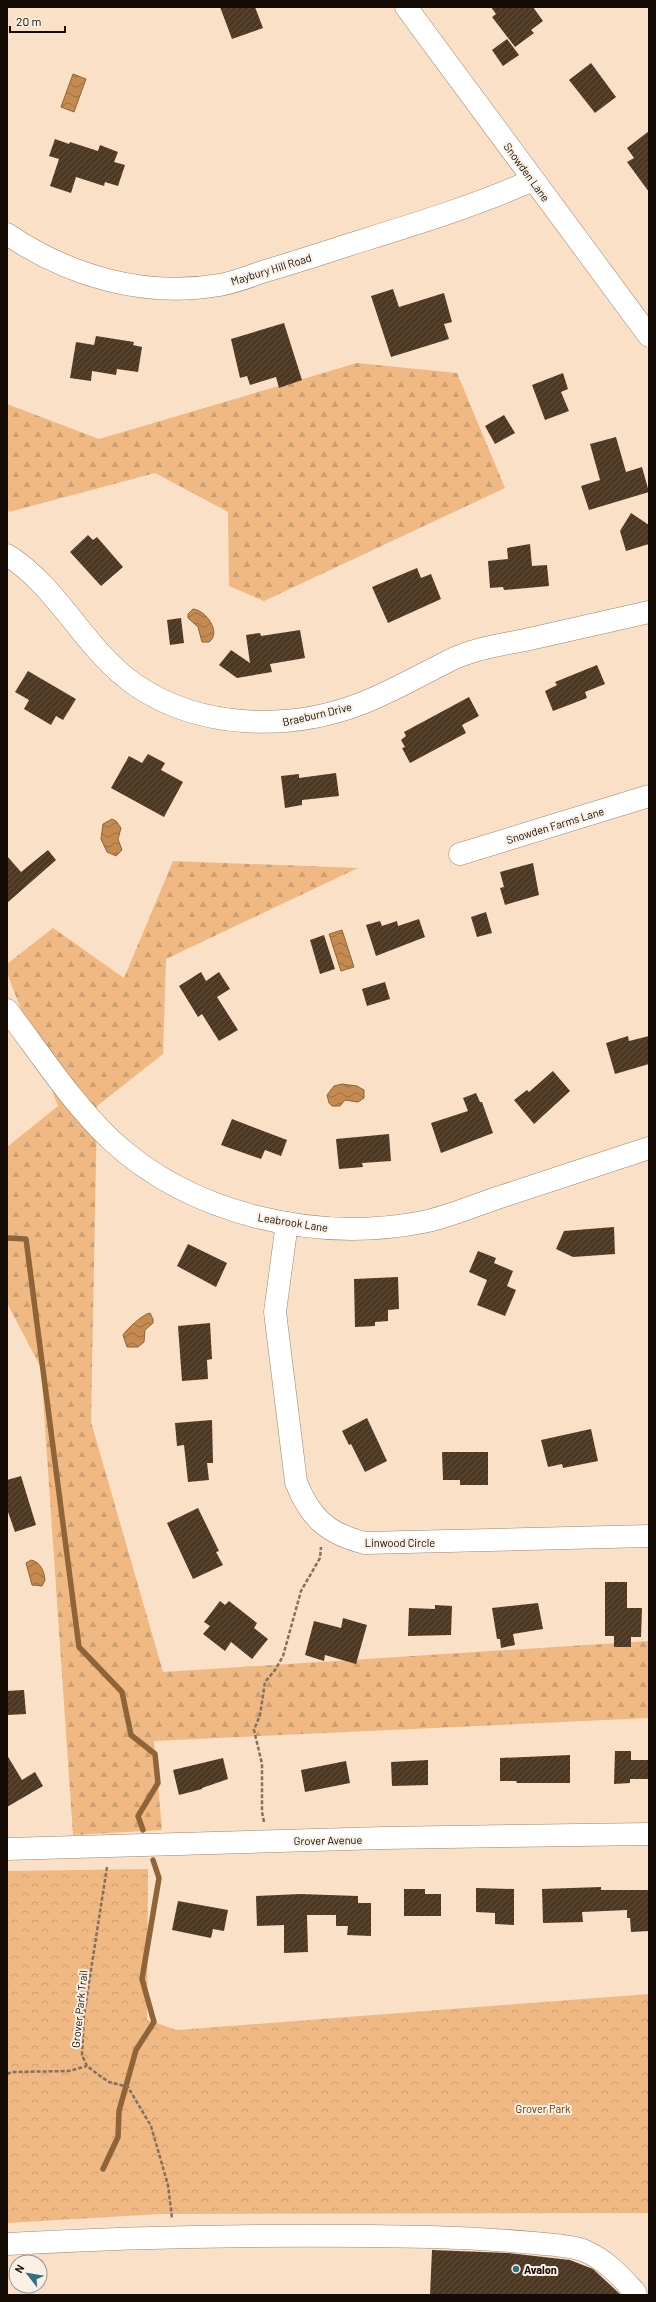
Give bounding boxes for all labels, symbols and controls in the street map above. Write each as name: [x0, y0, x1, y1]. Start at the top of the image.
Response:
scale bar: [10, 8, 65, 34]
text: 20 m: [16, 14, 42, 28]
street label: Snowden Lane: [501, 140, 553, 204]
street label: Maybury Hill Road: [229, 251, 313, 287]
street label: Braeburn Drive: [281, 700, 353, 728]
street label: Snowden Farms Lane: [505, 804, 606, 846]
street label: Leabrook Lane: [257, 1210, 329, 1234]
street label: Linwood Circle: [365, 1536, 435, 1549]
street label: Grover Avenue: [294, 1833, 363, 1847]
street label: Grover Park Trail: [68, 1970, 90, 2048]
park label: Grover Park: [515, 2102, 571, 2115]
north arrow: [8, 2254, 48, 2294]
text: N: [12, 2262, 26, 2275]
place label: Avalon: [524, 2263, 557, 2276]
marker: Avalon: [511, 2264, 521, 2274]

